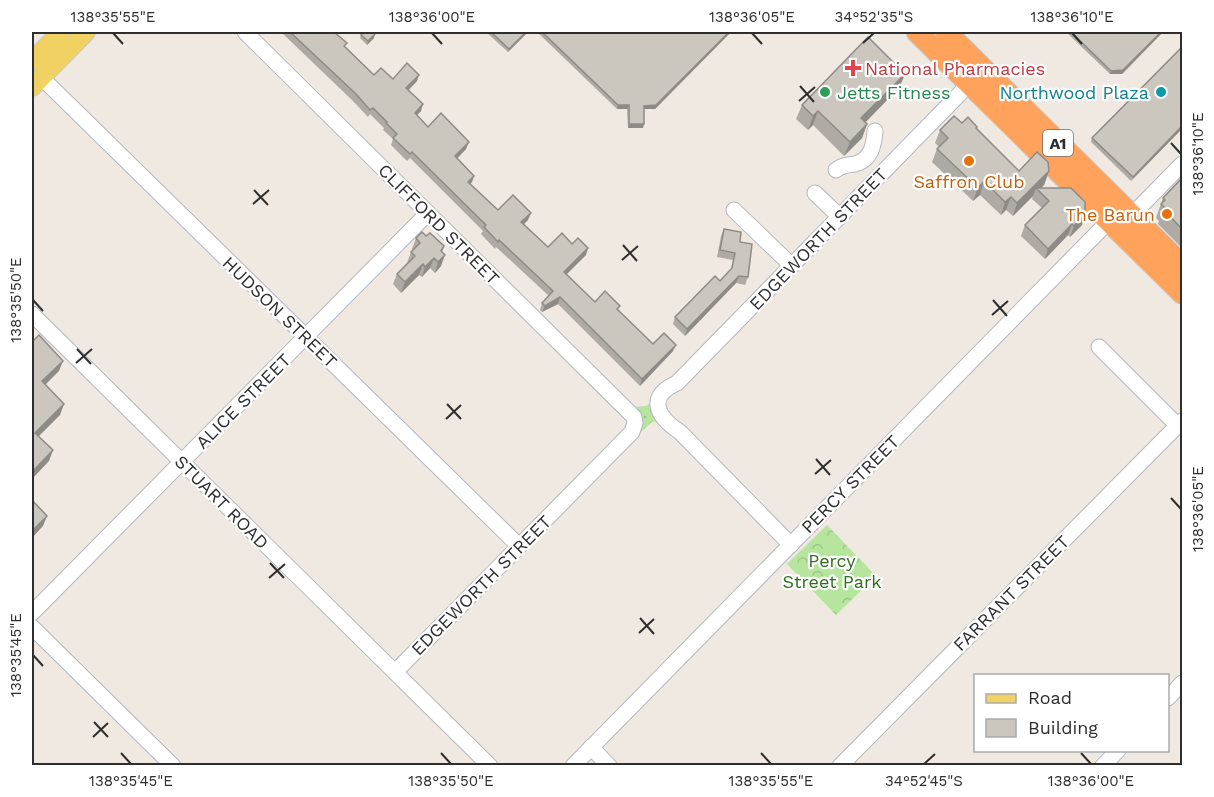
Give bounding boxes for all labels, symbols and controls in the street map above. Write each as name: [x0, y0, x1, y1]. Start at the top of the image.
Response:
text: 138°35'55"E: [71, 8, 155, 26]
text: 138°36'00"E: [389, 8, 475, 26]
text: 138°36'05"E: [709, 8, 795, 26]
text: 34°52'35"S: [835, 8, 913, 26]
text: 138°36'10"E: [1031, 8, 1113, 26]
place label: National Pharmacies: [865, 58, 1045, 79]
marker: National Pharmacies: [846, 61, 860, 75]
place label: Jetts Fitness: [837, 82, 951, 103]
place label: Northwood Plaza: [1000, 82, 1149, 103]
marker: Jetts Fitness: [818, 85, 832, 99]
marker: Northwood Plaza: [1154, 85, 1168, 99]
text: 138°36'10"E: [1189, 113, 1207, 195]
road number: A1: [1043, 130, 1073, 156]
marker: Saffron Club: [962, 154, 976, 168]
street label: CLIFFORD STREET: [374, 159, 504, 289]
street label: EDGEWORTH STREET: [745, 164, 891, 314]
place label: Saffron Club: [914, 171, 1025, 192]
place label: The Barun: [1065, 204, 1155, 225]
marker: The Barun: [1160, 207, 1174, 221]
street label: HUDSON STREET: [218, 252, 342, 372]
text: 138°35'50"E: [7, 257, 25, 343]
street label: ALICE STREET: [191, 349, 295, 453]
street label: PERCY STREET: [797, 431, 903, 537]
street label: STUART ROAD: [171, 451, 273, 553]
text: 138°36'05"E: [1189, 466, 1207, 552]
street label: EDGEWORTH STREET: [407, 511, 555, 659]
street label: FARRANT STREET: [949, 531, 1073, 655]
park label: Percy Street Park: [782, 550, 882, 592]
text: 138°35'45"E: [7, 613, 25, 697]
legend: [974, 674, 1169, 752]
text: Road: [1028, 687, 1072, 708]
text: Building: [1028, 717, 1098, 738]
text: 138°35'45"E: [89, 772, 173, 790]
text: 138°35'50"E: [408, 772, 494, 790]
text: 138°35'55"E: [729, 772, 813, 790]
text: 34°52'45"S: [885, 772, 963, 790]
text: 138°36'00"E: [1048, 772, 1134, 790]

